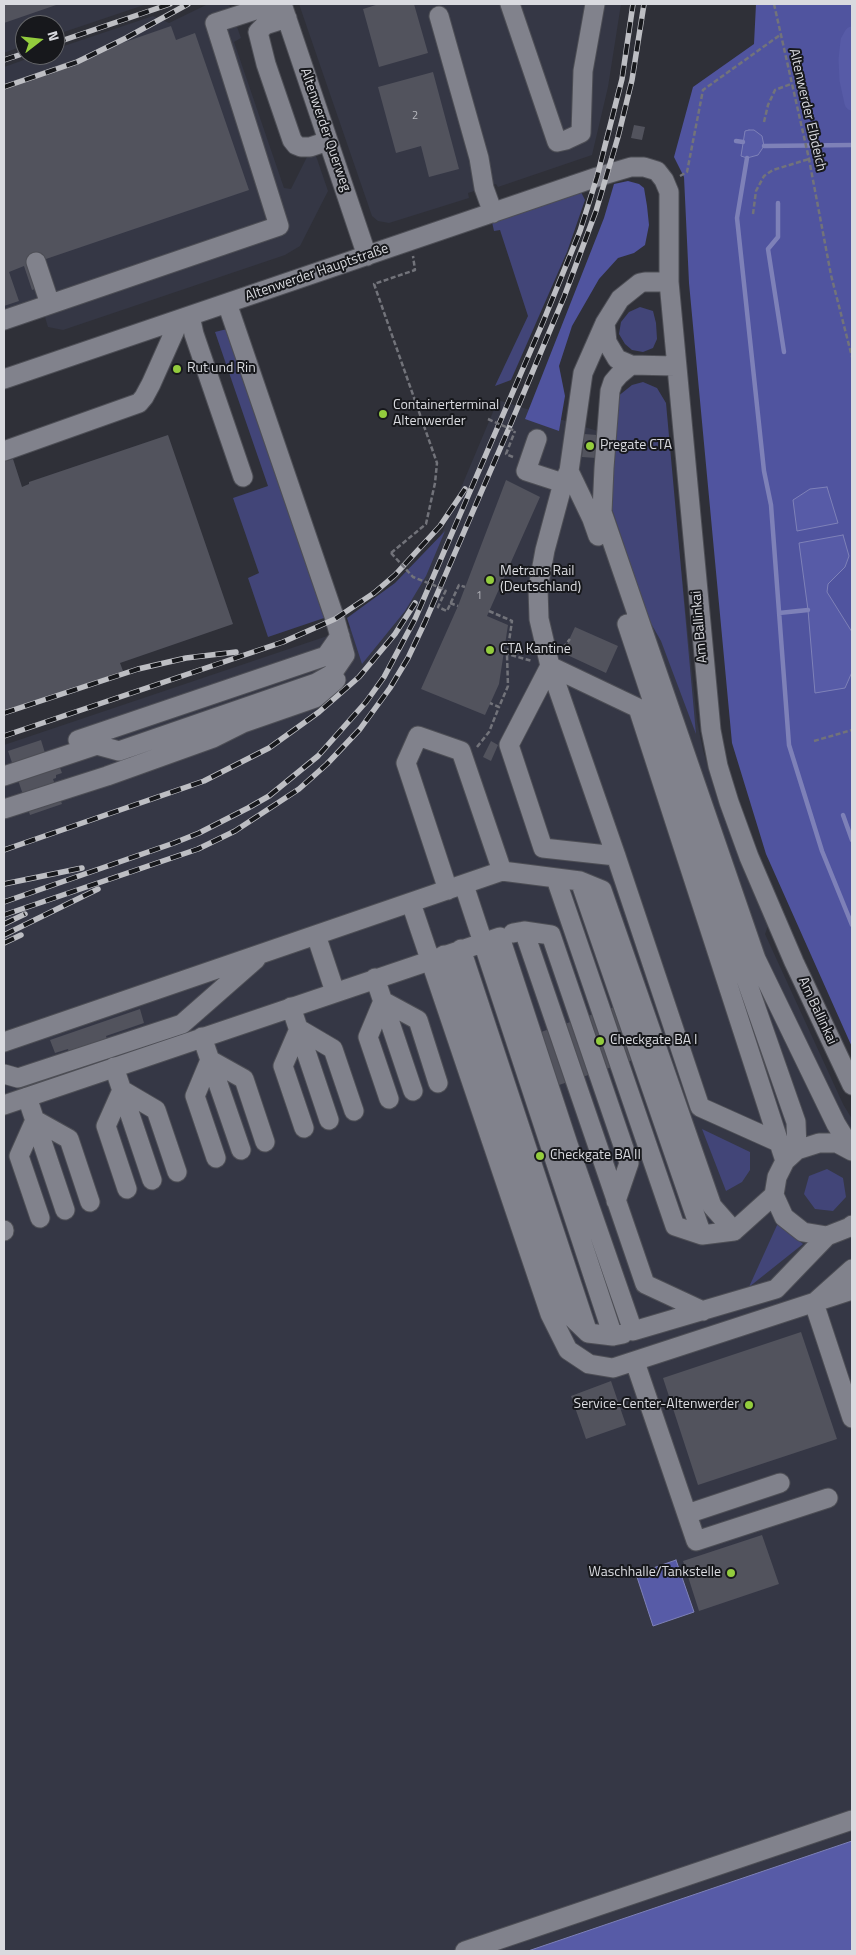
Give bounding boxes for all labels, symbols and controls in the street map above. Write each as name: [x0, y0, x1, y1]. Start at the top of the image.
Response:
north arrow: [15, 15, 65, 65]
text: N: [43, 28, 65, 44]
street label: Altenwerder Elbdeich: [785, 47, 829, 173]
street label: Altenwerder Querweg: [296, 66, 354, 194]
house number: 2: [412, 109, 418, 123]
street label: Altenwerder Hauptstraße: [243, 241, 391, 305]
place label: Rut und Rin: [187, 361, 256, 377]
marker: Rut und Rin: [171, 363, 183, 375]
place label: Containerterminal Altenwerder: [393, 398, 499, 431]
marker: Containerterminal Altenwerder: [377, 408, 389, 420]
place label: Pregate CTA: [600, 438, 672, 454]
marker: Pregate CTA: [584, 440, 596, 452]
place label: Metrans Rail (Deutschland): [500, 564, 581, 596]
marker: Metrans Rail (Deutschland): [484, 574, 496, 586]
house number: 1: [476, 589, 482, 603]
street label: Am Ballinkai: [688, 590, 712, 664]
place label: CTA Kantine: [500, 642, 571, 658]
marker: CTA Kantine: [484, 644, 496, 656]
street label: Am Ballinkai: [794, 975, 840, 1047]
place label: Checkgate BA I: [610, 1033, 697, 1049]
marker: Checkgate BA I: [594, 1035, 606, 1047]
place label: Checkgate BA II: [550, 1148, 641, 1164]
marker: Checkgate BA II: [534, 1150, 546, 1162]
place label: Service-Center-Altenwerder: [574, 1397, 739, 1413]
marker: Service-Center-Altenwerder: [743, 1399, 755, 1411]
place label: Waschhalle/Tankstelle: [588, 1565, 721, 1581]
marker: Waschhalle/Tankstelle: [725, 1567, 737, 1579]

